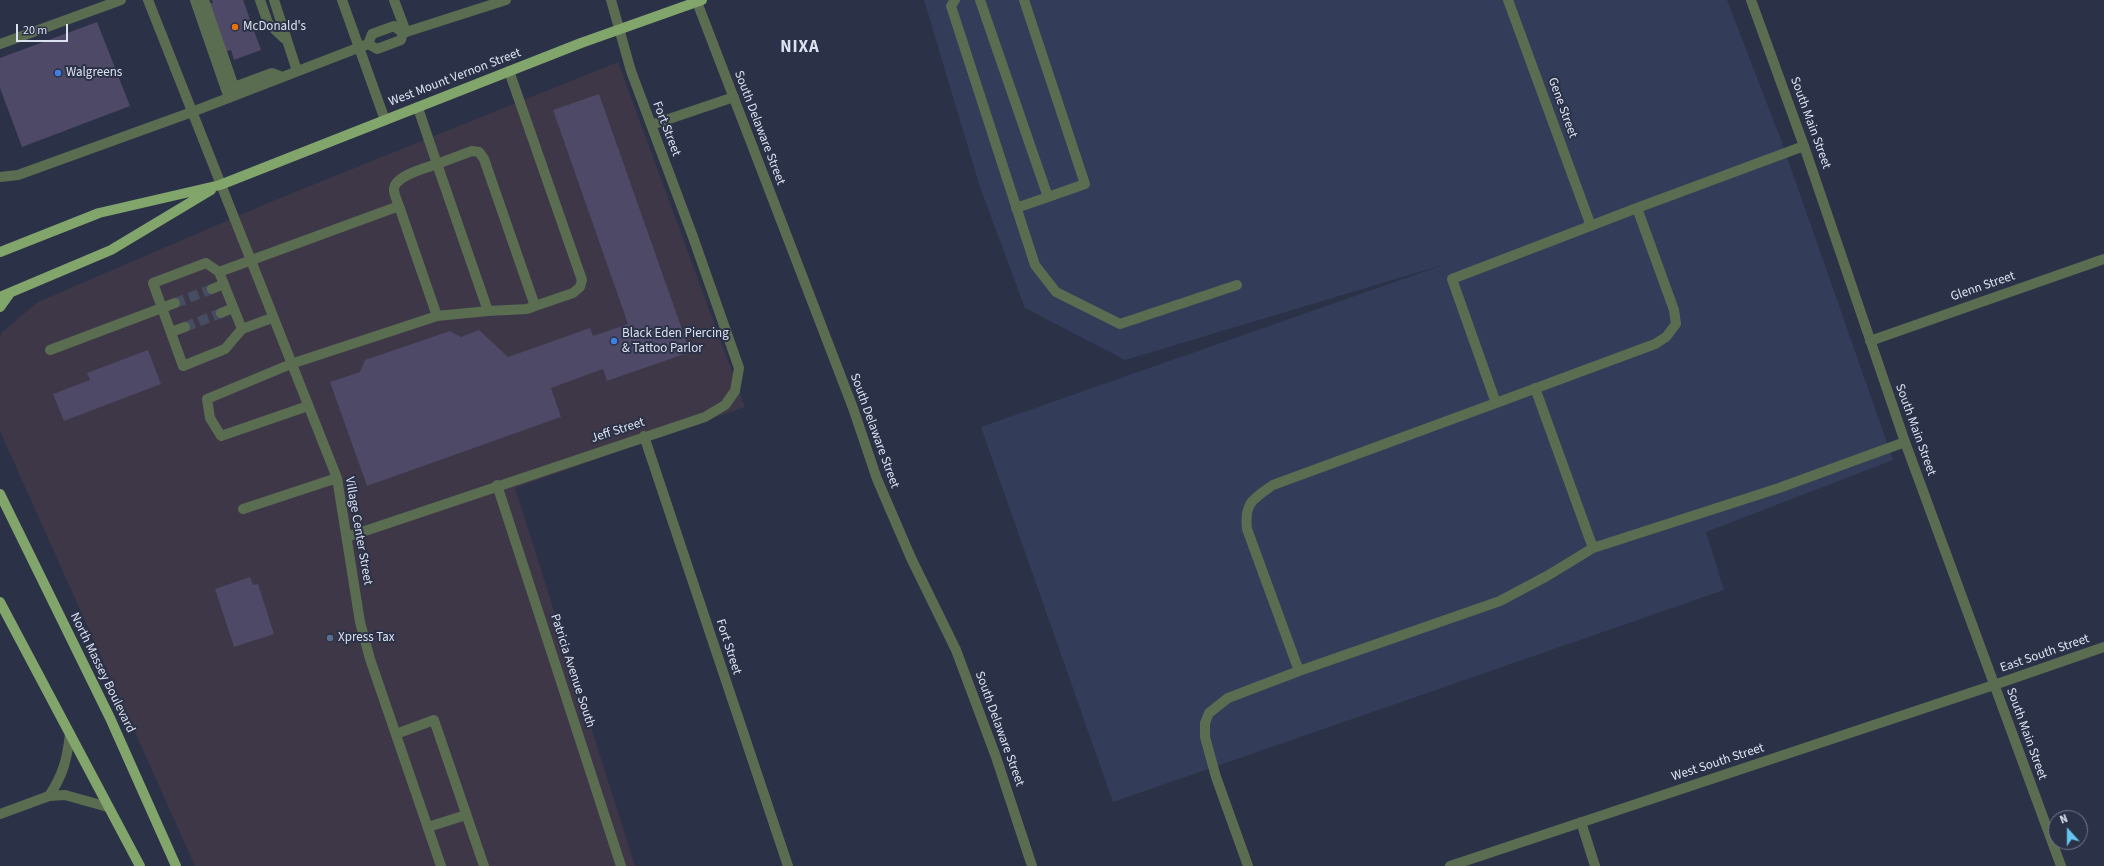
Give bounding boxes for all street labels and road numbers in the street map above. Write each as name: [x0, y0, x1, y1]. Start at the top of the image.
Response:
street label: West Mount Vernon Street: [387, 46, 523, 110]
street label: South Delaware Street: [730, 69, 788, 187]
street label: South Main Street: [1786, 75, 1834, 171]
street label: Gene Street: [1544, 76, 1580, 140]
street label: Fort Street: [648, 99, 684, 159]
street label: Glenn Street: [1949, 269, 2017, 305]
street label: South Delaware Street: [846, 371, 902, 491]
street label: South Main Street: [1891, 382, 1939, 478]
street label: Jeff Street: [589, 415, 647, 447]
street label: Village Center Street: [341, 476, 375, 586]
street label: North Massey Boulevard: [66, 610, 138, 736]
street label: Patricia Avenue South: [546, 612, 598, 730]
street label: Fort Street: [712, 617, 744, 677]
street label: East South Street: [1998, 631, 2092, 677]
street label: South Delaware Street: [971, 669, 1027, 789]
street label: South Main Street: [2002, 686, 2050, 782]
street label: West South Street: [1670, 741, 1766, 785]

